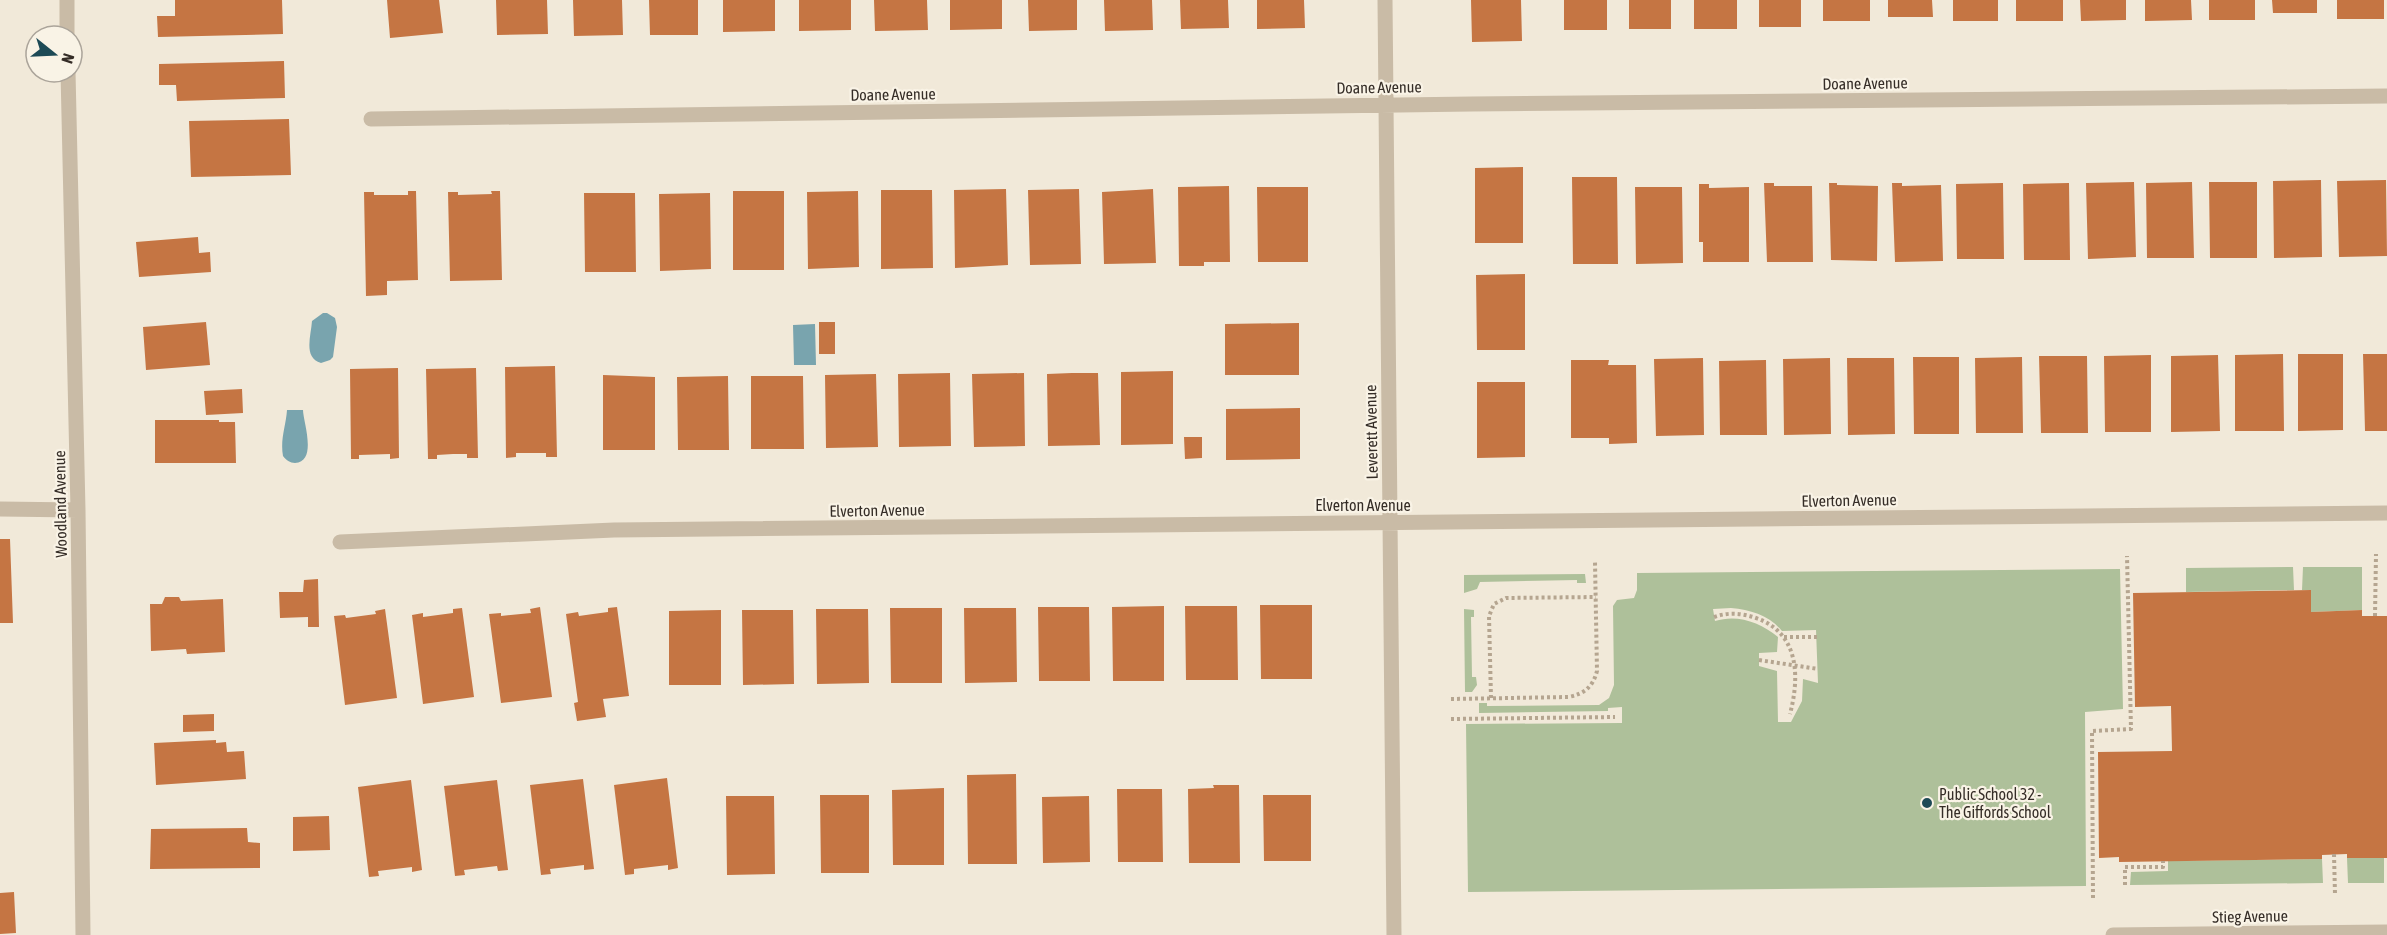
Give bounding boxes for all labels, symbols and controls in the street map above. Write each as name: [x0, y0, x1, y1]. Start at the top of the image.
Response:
north arrow: [24, 24, 84, 84]
text: N: [58, 51, 78, 66]
street label: Doane Avenue: [1822, 73, 1908, 93]
street label: Doane Avenue: [1336, 77, 1422, 97]
street label: Doane Avenue: [850, 84, 936, 104]
street label: Leverett Avenue: [1361, 385, 1381, 479]
street label: Woodland Avenue: [50, 450, 70, 558]
street label: Elverton Avenue: [1801, 490, 1897, 510]
street label: Elverton Avenue: [1315, 496, 1411, 514]
street label: Elverton Avenue: [829, 500, 925, 520]
place label: Public School 32 - The Giffords School: [1939, 785, 2052, 821]
marker: Public School 32 - The Giffords School: [1920, 796, 1934, 810]
street label: Stieg Avenue: [2212, 906, 2288, 927]

